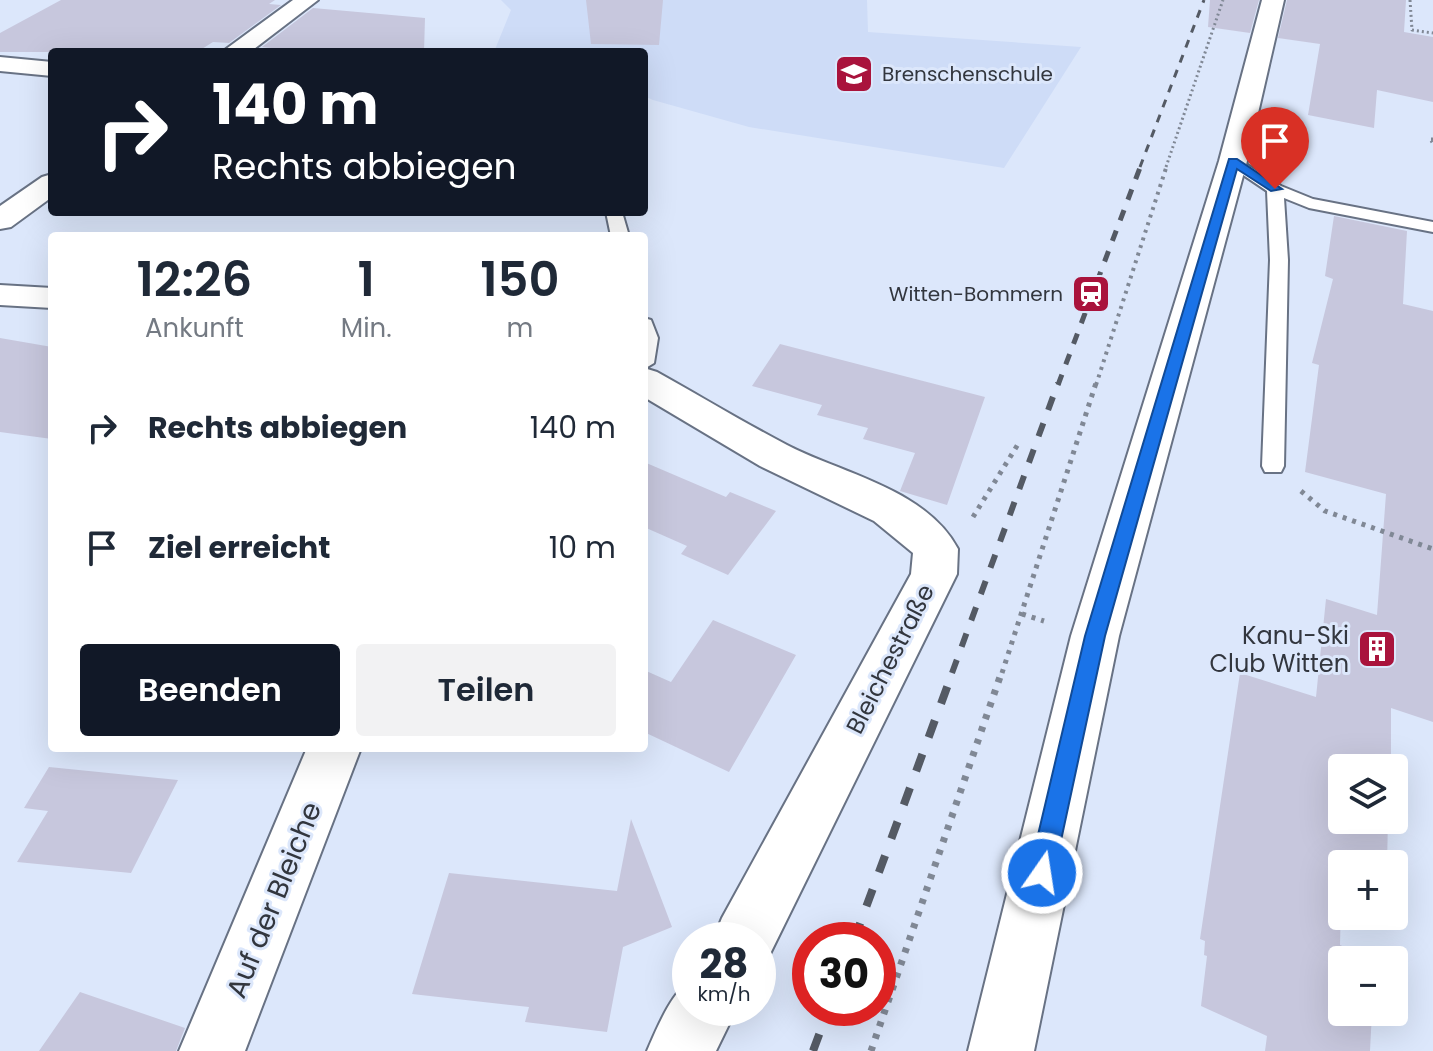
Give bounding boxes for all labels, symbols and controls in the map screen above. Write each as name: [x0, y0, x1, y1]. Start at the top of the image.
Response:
school or university icon: Brenschenschule: [833, 53, 875, 95]
place label: Brenschenschule: [882, 60, 1053, 88]
text: 140 m: [212, 65, 379, 144]
icon: right: [80, 80, 184, 184]
pin: [1241, 107, 1309, 189]
icon: arrive: [1253, 119, 1297, 163]
text: Rechts abbiegen: [212, 141, 517, 192]
text: 12:26: [136, 246, 252, 313]
text: 1: [358, 246, 375, 313]
text: 150: [480, 246, 559, 313]
station icon: Witten-Bommern: [1070, 273, 1112, 315]
place label: Witten-Bommern: [889, 280, 1063, 308]
text: Ankunft: [145, 310, 244, 346]
text: Min.: [341, 310, 392, 346]
text: m: [506, 310, 533, 346]
icon: right: [80, 406, 124, 450]
text: Rechts abbiegen: [148, 406, 407, 449]
text: 140 m: [530, 406, 616, 449]
icon: arrive: [80, 526, 124, 570]
text: Ziel erreicht: [148, 526, 330, 569]
text: 10 m: [549, 526, 616, 569]
street label: Bleichestraße: [838, 579, 942, 739]
place label: Kanu-Ski Club Witten: [1210, 619, 1349, 680]
building icon: Kanu-Ski Club Witten: [1356, 628, 1398, 670]
button: Beenden: [80, 644, 340, 736]
button: Teilen: [356, 644, 616, 736]
map controls: [1328, 754, 1408, 1026]
button: layers: [1328, 754, 1408, 834]
street label: Auf der Bleiche: [217, 796, 331, 1004]
position arrow: [1000, 831, 1084, 915]
button: +: [1328, 850, 1408, 930]
speed limit sign: 30: [792, 922, 896, 1026]
text: 28: [700, 936, 748, 992]
button: −: [1328, 946, 1408, 1026]
text: km/h: [697, 980, 751, 1008]

